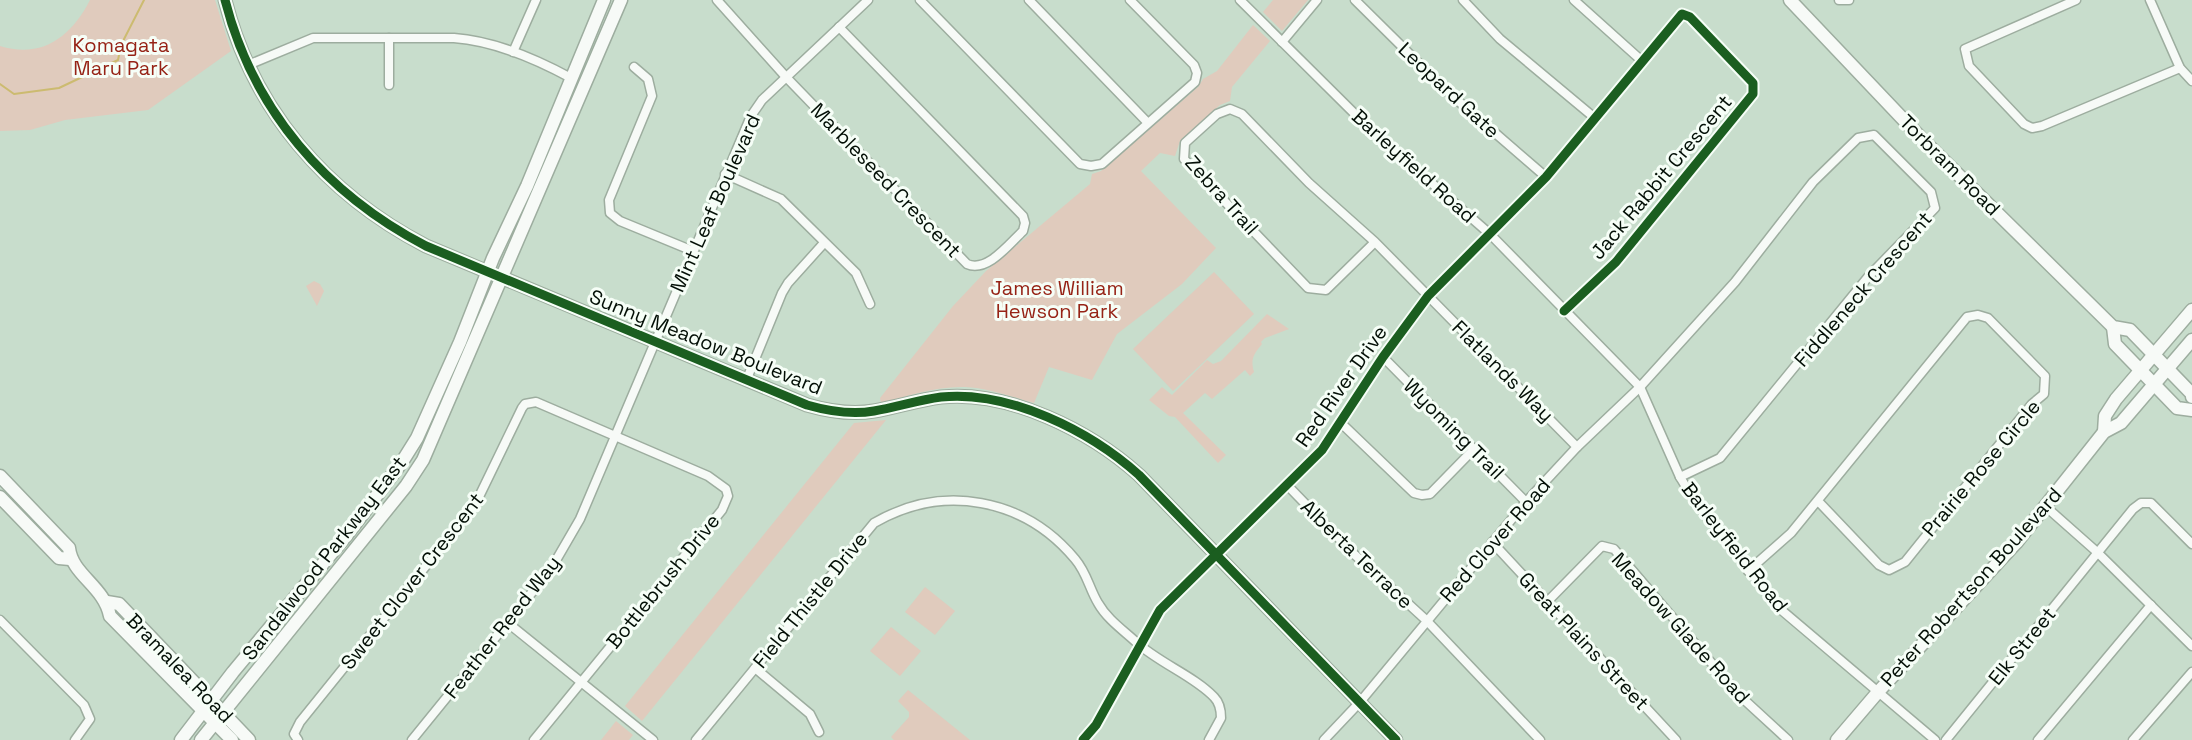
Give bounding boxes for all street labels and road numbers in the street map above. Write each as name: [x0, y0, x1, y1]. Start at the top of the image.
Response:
street label: Leopard Gate: [1393, 36, 1505, 144]
street label: Jack Rabbit Crescent: [1585, 89, 1737, 265]
street label: Marbleseed Crescent: [805, 97, 967, 263]
street label: Barleyfield Road: [1346, 103, 1482, 229]
street label: Torbram Road: [1894, 109, 2006, 221]
street label: Mint Leaf Boulevard: [664, 110, 766, 296]
street label: Zebra Trail: [1180, 150, 1264, 240]
street label: Fiddleneck Crescent: [1788, 206, 1938, 372]
street label: Sunny Meadow Boulevard: [586, 283, 826, 401]
street label: Flatlands Way: [1447, 315, 1559, 427]
street label: Red River Drive: [1289, 320, 1393, 452]
street label: Wyoming Trail: [1398, 373, 1510, 485]
street label: Prairie Rose Circle: [1916, 394, 2046, 542]
street label: Sandalwood Parkway East: [236, 451, 412, 665]
street label: Red Clover Road: [1434, 473, 1556, 607]
street label: Barleyfield Road: [1676, 477, 1794, 617]
street label: Peter Robertson Boulevard: [1875, 482, 2067, 692]
street label: Sweet Clover Crescent: [335, 487, 489, 675]
street label: Alberta Terrace: [1295, 494, 1419, 614]
street label: Bottlebrush Drive: [601, 508, 725, 654]
street label: Field Thistle Drive: [747, 526, 873, 674]
street label: Meadow Glade Road: [1606, 547, 1756, 709]
street label: Feather Reed Way: [438, 550, 566, 704]
street label: Great Plains Street: [1513, 566, 1655, 716]
street label: Elk Street: [1983, 602, 2061, 690]
street label: Bramalea Road: [121, 608, 239, 728]

